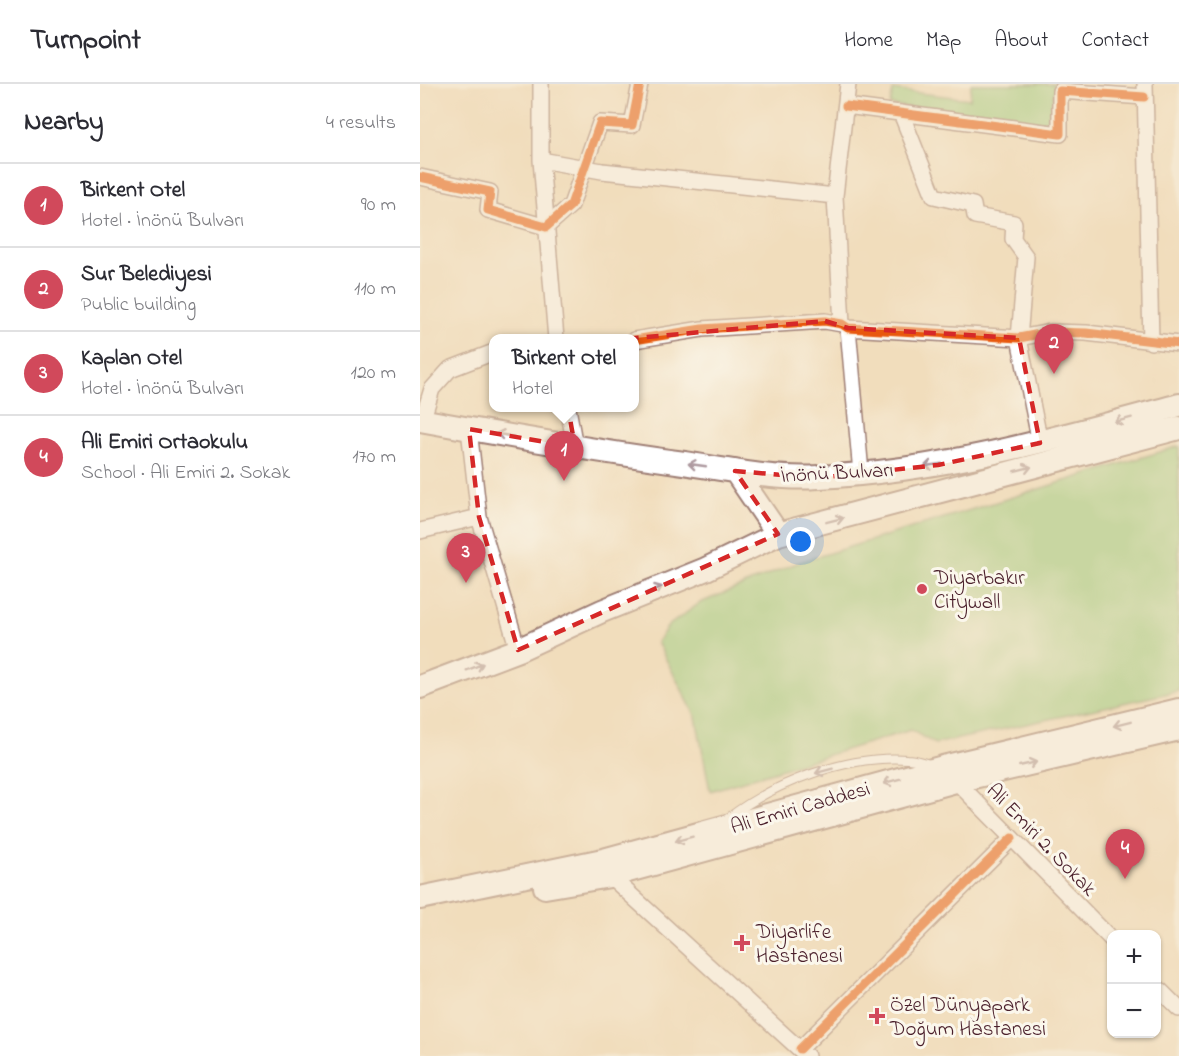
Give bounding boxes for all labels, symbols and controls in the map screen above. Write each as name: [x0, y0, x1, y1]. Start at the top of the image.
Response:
text: Turnpoint: [30, 21, 141, 62]
text: Home: [844, 26, 893, 56]
text: Map: [926, 26, 961, 56]
text: About: [994, 26, 1048, 56]
text: Contact: [1081, 26, 1149, 56]
text: Nearby: [24, 104, 103, 142]
text: 4 results: [326, 109, 396, 138]
text: Birkent Otel: [81, 175, 185, 207]
text: 1: [40, 191, 47, 220]
text: 90 m: [361, 191, 396, 220]
text: Hotel · İnönü Bulvarı: [81, 207, 244, 236]
text: Sur Belediyesi: [81, 259, 212, 291]
text: 2: [39, 275, 48, 304]
text: 110 m: [354, 275, 396, 304]
text: Public building: [81, 291, 196, 320]
pin: 2: [1034, 324, 1074, 374]
popup: [489, 334, 639, 412]
text: Kaplan Otel: [81, 343, 182, 375]
text: Birkent Otel: [512, 343, 616, 375]
text: 3: [39, 359, 48, 388]
text: 120 m: [351, 359, 396, 388]
text: Hotel · İnönü Bulvarı: [81, 375, 244, 404]
text: Hotel: [512, 375, 553, 404]
one-way arrow: [1113, 415, 1132, 427]
text: Ali Emiri Ortaokulu: [81, 427, 248, 459]
one-way arrow: [495, 430, 515, 441]
pin: 1: [544, 432, 584, 481]
text: 4: [39, 443, 48, 472]
text: 170 m: [352, 443, 396, 472]
street label: İnönü Bulvarı: [780, 456, 894, 492]
text: School · Ali Emiri 2. Sokak: [81, 459, 290, 488]
one-way arrow: [688, 460, 708, 471]
one-way arrow: [923, 460, 943, 471]
one-way arrow: [1013, 462, 1032, 474]
one-way arrow: [825, 513, 844, 525]
your location: [786, 527, 815, 556]
pin: 3: [446, 534, 486, 583]
place label: Diyarbakır Citywall: [933, 564, 1025, 620]
marker: Diyarbakır Citywall: [915, 582, 929, 596]
one-way arrow: [644, 584, 663, 595]
one-way arrow: [465, 661, 484, 672]
one-way arrow: [1113, 718, 1132, 730]
one-way arrow: [1018, 758, 1037, 770]
one-way arrow: [815, 765, 834, 777]
street label: Ali Emiri Caddesi: [727, 775, 874, 843]
one-way arrow: [883, 776, 902, 787]
street label: Ali Emiri 2. Sokak: [979, 777, 1103, 904]
pin: 4: [1106, 830, 1144, 879]
one-way arrow: [675, 833, 694, 845]
place label: Diyarlife Hastanesi: [755, 918, 843, 972]
map controls: [1107, 930, 1161, 1038]
button: +: [1107, 930, 1161, 984]
marker: Diyarlife Hastanesi: [733, 934, 751, 952]
button: −: [1107, 984, 1161, 1038]
place label: Özel Dünyapark Doğum Hastanesi: [889, 991, 1046, 1047]
marker: Özel Dünyapark Doğum Hastanesi: [868, 1007, 886, 1025]

